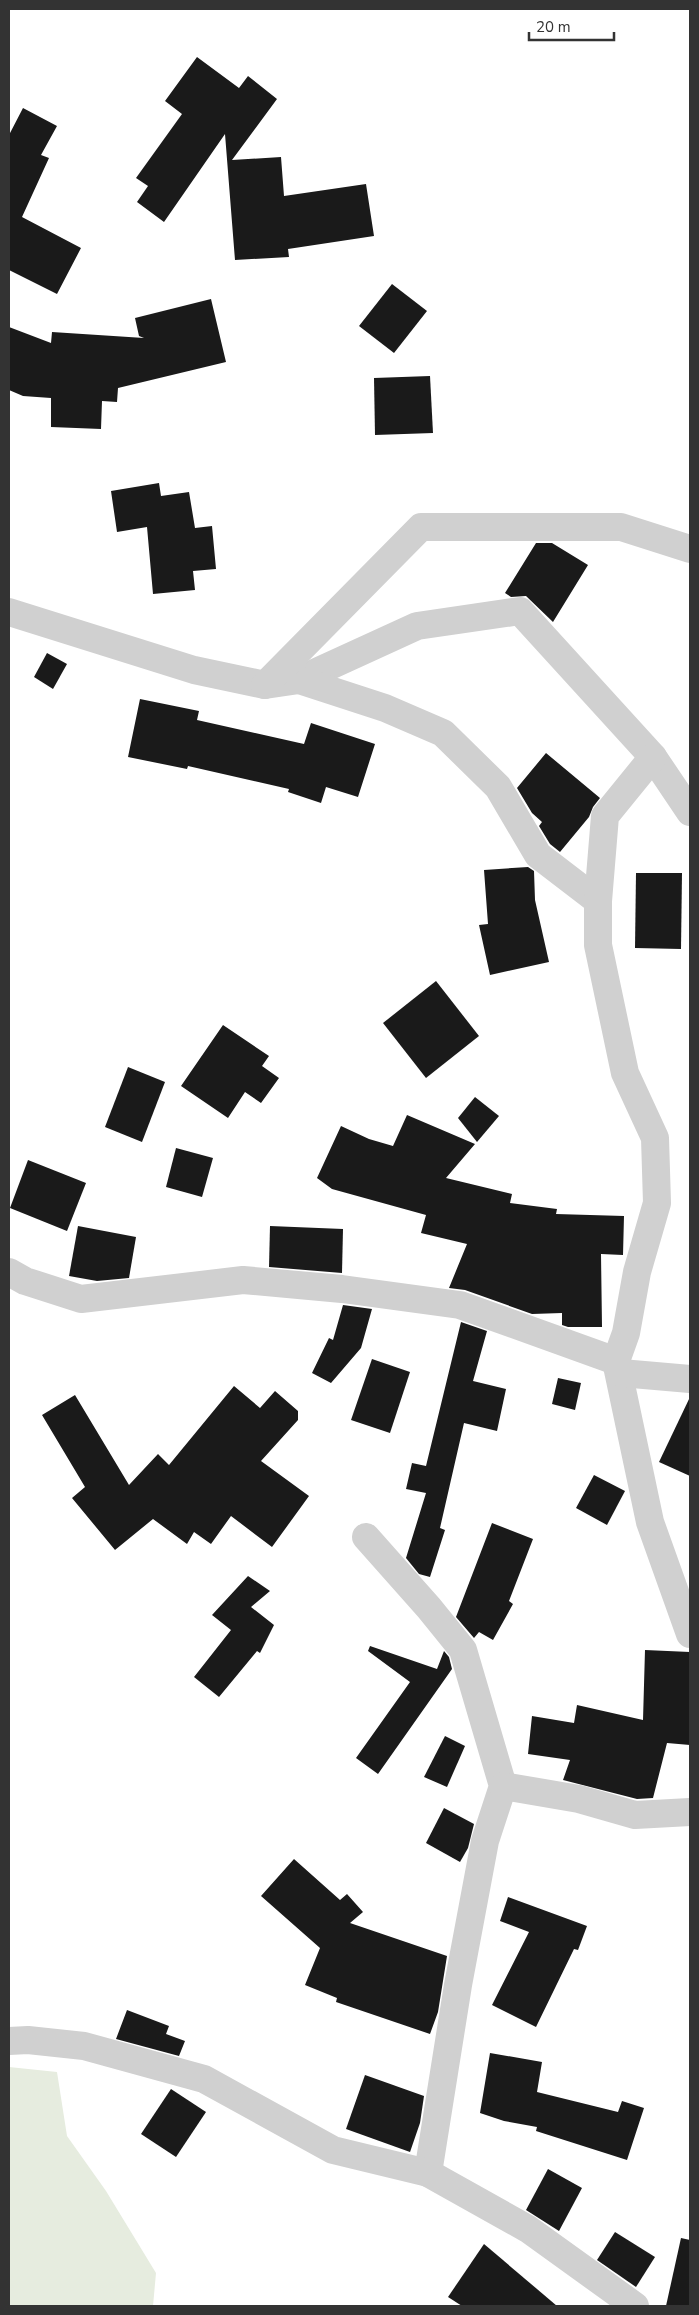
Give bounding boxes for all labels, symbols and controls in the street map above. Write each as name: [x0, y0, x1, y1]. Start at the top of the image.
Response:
scale bar: [529, 10, 614, 42]
text: 20 m: [536, 17, 571, 37]

